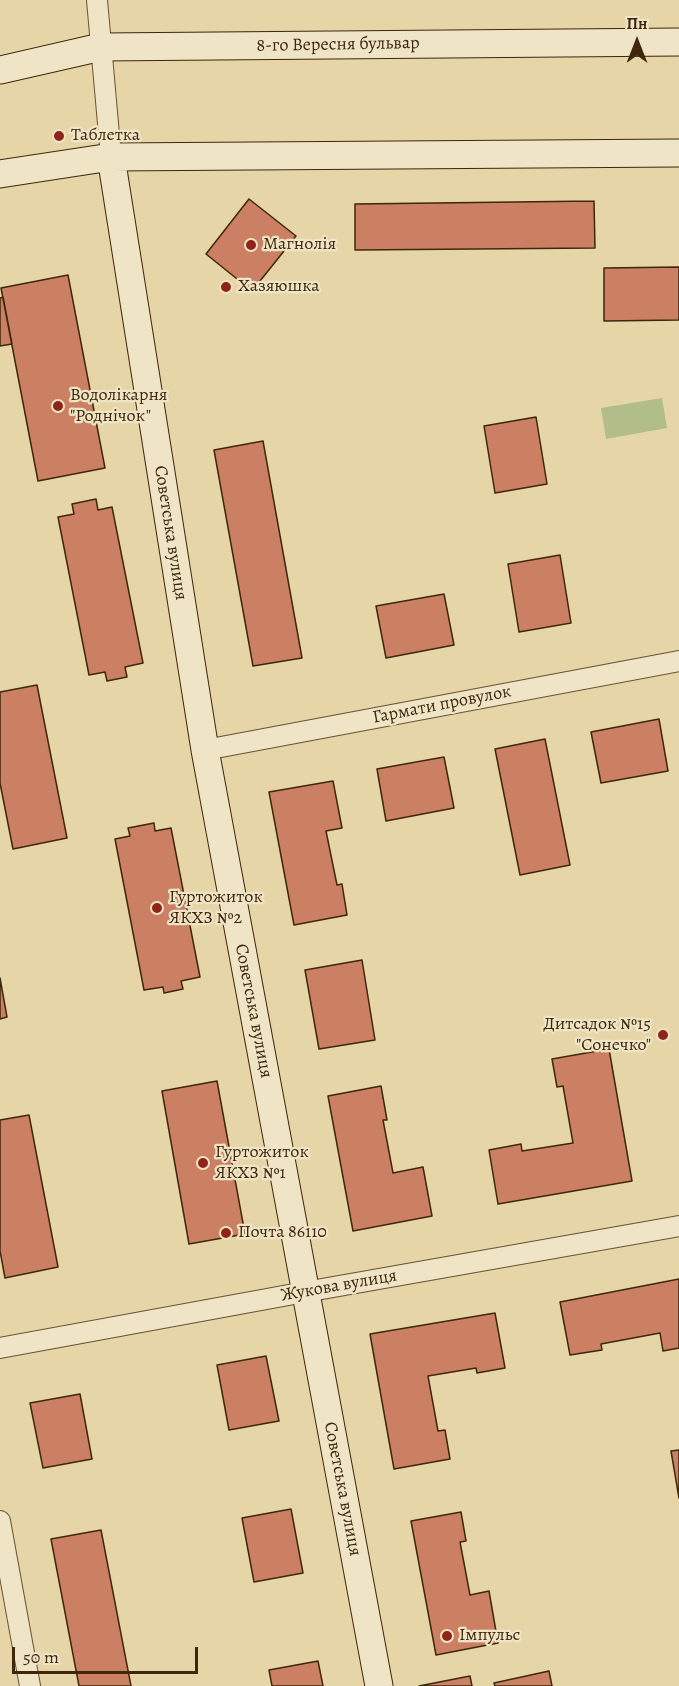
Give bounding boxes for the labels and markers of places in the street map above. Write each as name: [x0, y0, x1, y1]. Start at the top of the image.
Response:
place label: Таблетка: [71, 125, 140, 147]
marker: Таблетка: [52, 129, 66, 143]
place label: Магнолія: [263, 234, 336, 256]
marker: Магнолія: [244, 238, 258, 252]
place label: Хазяюшка: [238, 276, 320, 298]
marker: Хазяюшка: [219, 280, 233, 294]
place label: Водолікарня "Роднічок": [70, 385, 168, 428]
marker: Водолікарня "Роднічок": [51, 399, 65, 413]
place label: Гуртожиток ЯКХЗ №2: [169, 887, 263, 930]
marker: Гуртожиток ЯКХЗ №2: [150, 901, 164, 915]
place label: Дитсадок №15 "Сонечко": [543, 1014, 651, 1056]
marker: Дитсадок №15 "Сонечко": [656, 1028, 670, 1042]
place label: Гуртожиток ЯКХЗ №1: [215, 1142, 309, 1184]
marker: Гуртожиток ЯКХЗ №1: [196, 1156, 210, 1170]
place label: Почта 86110: [238, 1222, 327, 1244]
marker: Почта 86110: [219, 1226, 233, 1240]
place label: Імпульс: [459, 1625, 520, 1647]
marker: Імпульс: [440, 1629, 454, 1643]

